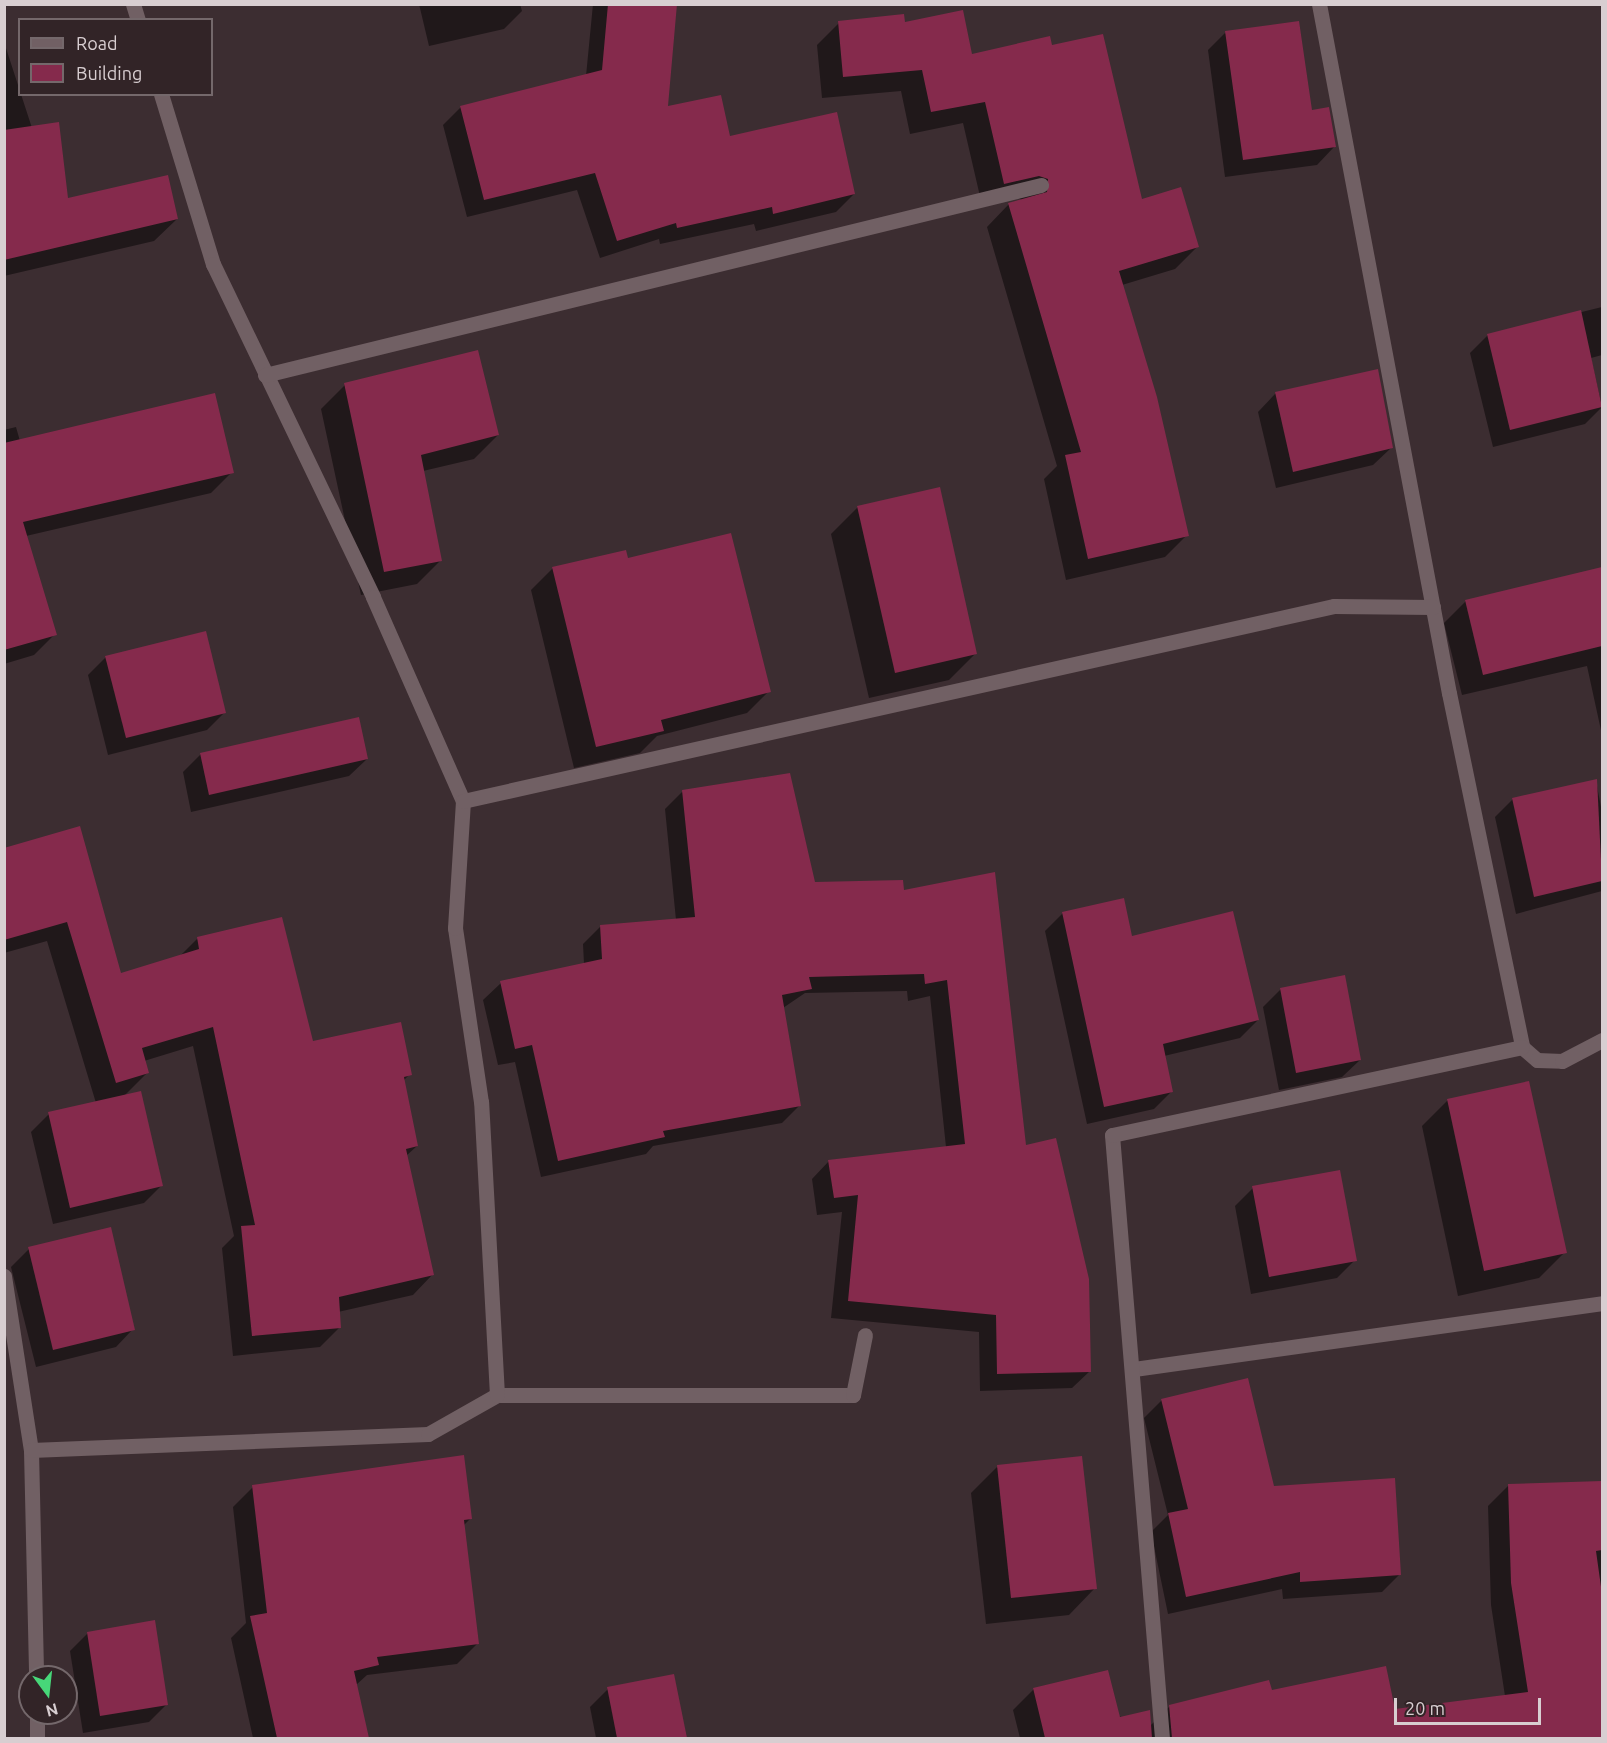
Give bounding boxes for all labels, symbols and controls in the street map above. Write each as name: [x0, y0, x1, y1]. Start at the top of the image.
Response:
legend: [18, 18, 213, 96]
text: Road: [76, 33, 118, 53]
text: Building: [76, 63, 142, 83]
north arrow: [18, 1665, 78, 1725]
scale bar: [1397, 1686, 1544, 1724]
text: 20 m: [1405, 1698, 1445, 1718]
text: N: [44, 1700, 60, 1721]

